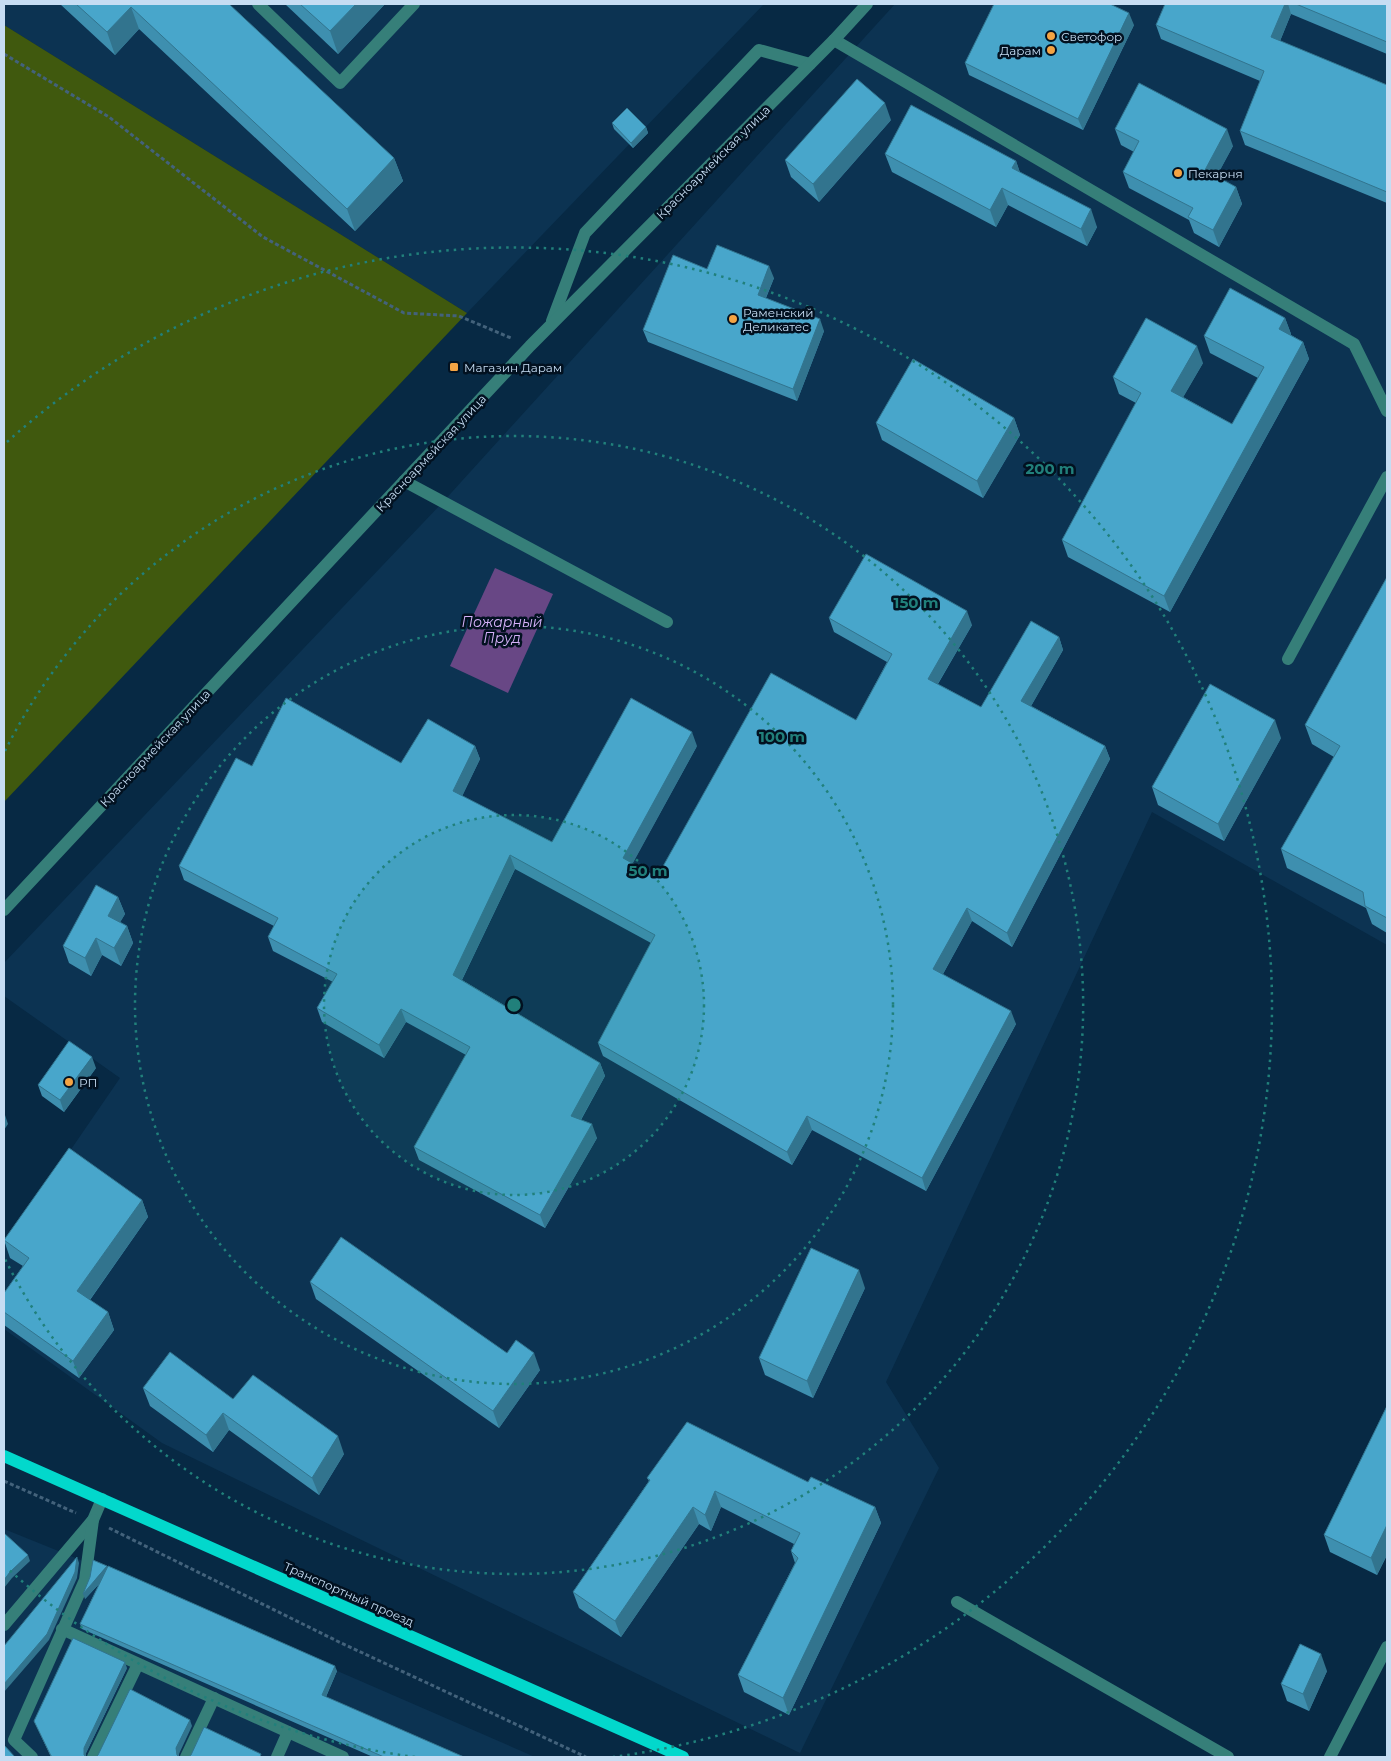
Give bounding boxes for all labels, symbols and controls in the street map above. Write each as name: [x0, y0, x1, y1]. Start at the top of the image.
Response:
place label: Светофор: [1061, 29, 1122, 44]
marker: Светофор: [1045, 30, 1057, 42]
place label: Дарам: [1000, 43, 1041, 58]
marker: Дарам: [1045, 44, 1057, 56]
street label: Красноармейская улица: [653, 102, 773, 222]
place label: Пекарня: [1188, 166, 1243, 181]
marker: Пекарня: [1172, 167, 1184, 179]
place label: Раменский Деликатес: [743, 305, 814, 334]
marker: Раменский Деликатес: [727, 313, 739, 325]
place label: Магазин Дарам: [464, 360, 562, 375]
marker: Магазин Дарам: [448, 361, 460, 373]
street label: Красноармейская улица: [373, 391, 489, 515]
text: 200 m: [1025, 459, 1075, 478]
text: 150 m: [894, 593, 938, 612]
water label: Пожарный Пруд: [462, 613, 543, 647]
street label: Красноармейская улица: [97, 686, 213, 810]
text: 100 m: [759, 727, 805, 746]
text: 50 m: [628, 861, 668, 880]
centre of rings: [505, 996, 523, 1014]
place label: РП: [79, 1075, 97, 1090]
marker: РП: [63, 1076, 75, 1088]
street label: Транспортный проезд: [282, 1559, 417, 1630]

